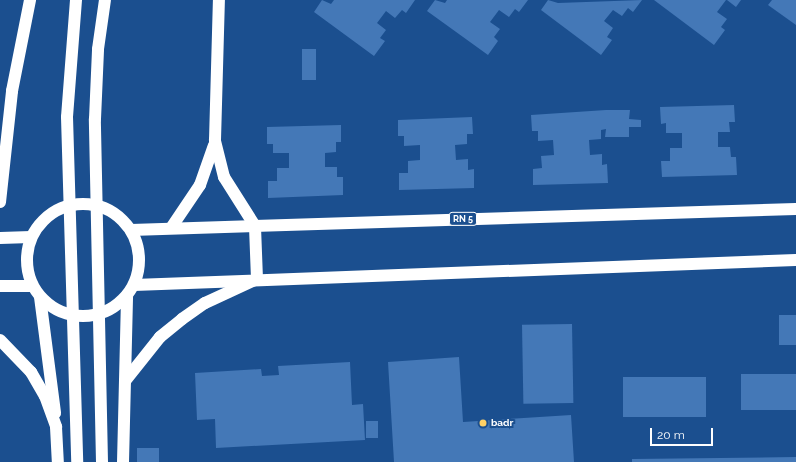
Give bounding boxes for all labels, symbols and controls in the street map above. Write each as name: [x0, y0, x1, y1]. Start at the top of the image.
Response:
road number: RN 5: [449, 212, 477, 226]
place label: badr: [491, 417, 513, 429]
marker: badr: [478, 418, 488, 428]
scale bar: [652, 420, 715, 446]
text: 20 m: [657, 428, 685, 442]

